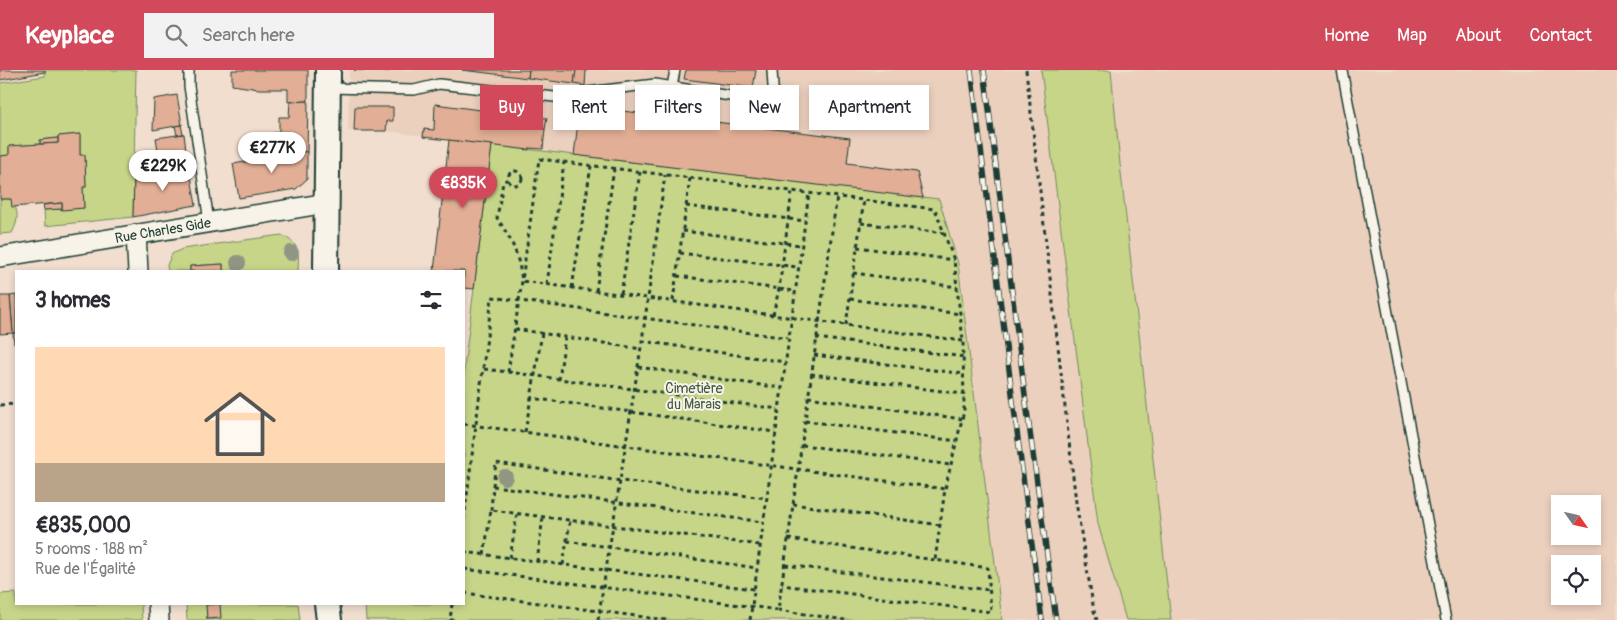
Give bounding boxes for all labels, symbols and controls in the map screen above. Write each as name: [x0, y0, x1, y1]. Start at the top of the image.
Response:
search box: [144, 13, 494, 58]
text: Keyplace: [25, 21, 114, 50]
icon: search: [162, 21, 190, 49]
text: Search here: [202, 23, 295, 47]
text: Home: [1324, 24, 1369, 47]
text: Map: [1397, 24, 1427, 47]
text: About: [1455, 24, 1501, 47]
text: Contact: [1529, 24, 1592, 47]
chip: Buy: [480, 85, 543, 130]
chip: Rent: [553, 85, 625, 130]
chip: Filters: [635, 85, 720, 130]
chip: New: [730, 85, 799, 130]
chip: Apartment: [809, 85, 929, 130]
pin: €277K: [237, 132, 307, 174]
text: €277K: [249, 138, 295, 158]
pin: €229K: [128, 150, 198, 192]
text: €229K: [140, 156, 186, 176]
pin: €835K: [428, 166, 498, 209]
text: €835K: [440, 173, 486, 193]
street label: Rue Charles Gide: [114, 214, 212, 246]
icon: filters: [417, 286, 445, 314]
text: 3 homes: [35, 287, 110, 314]
icon: home: [195, 379, 285, 469]
park label: Cimetière du Marais: [665, 380, 723, 413]
north arrow: [1551, 495, 1601, 545]
map controls: [1551, 495, 1601, 605]
text: €835,000: [35, 512, 131, 539]
text: 5 rooms · 188 m²: [35, 539, 148, 559]
button: locate: [1551, 555, 1601, 605]
text: Rue de l'Égalité: [35, 559, 136, 579]

